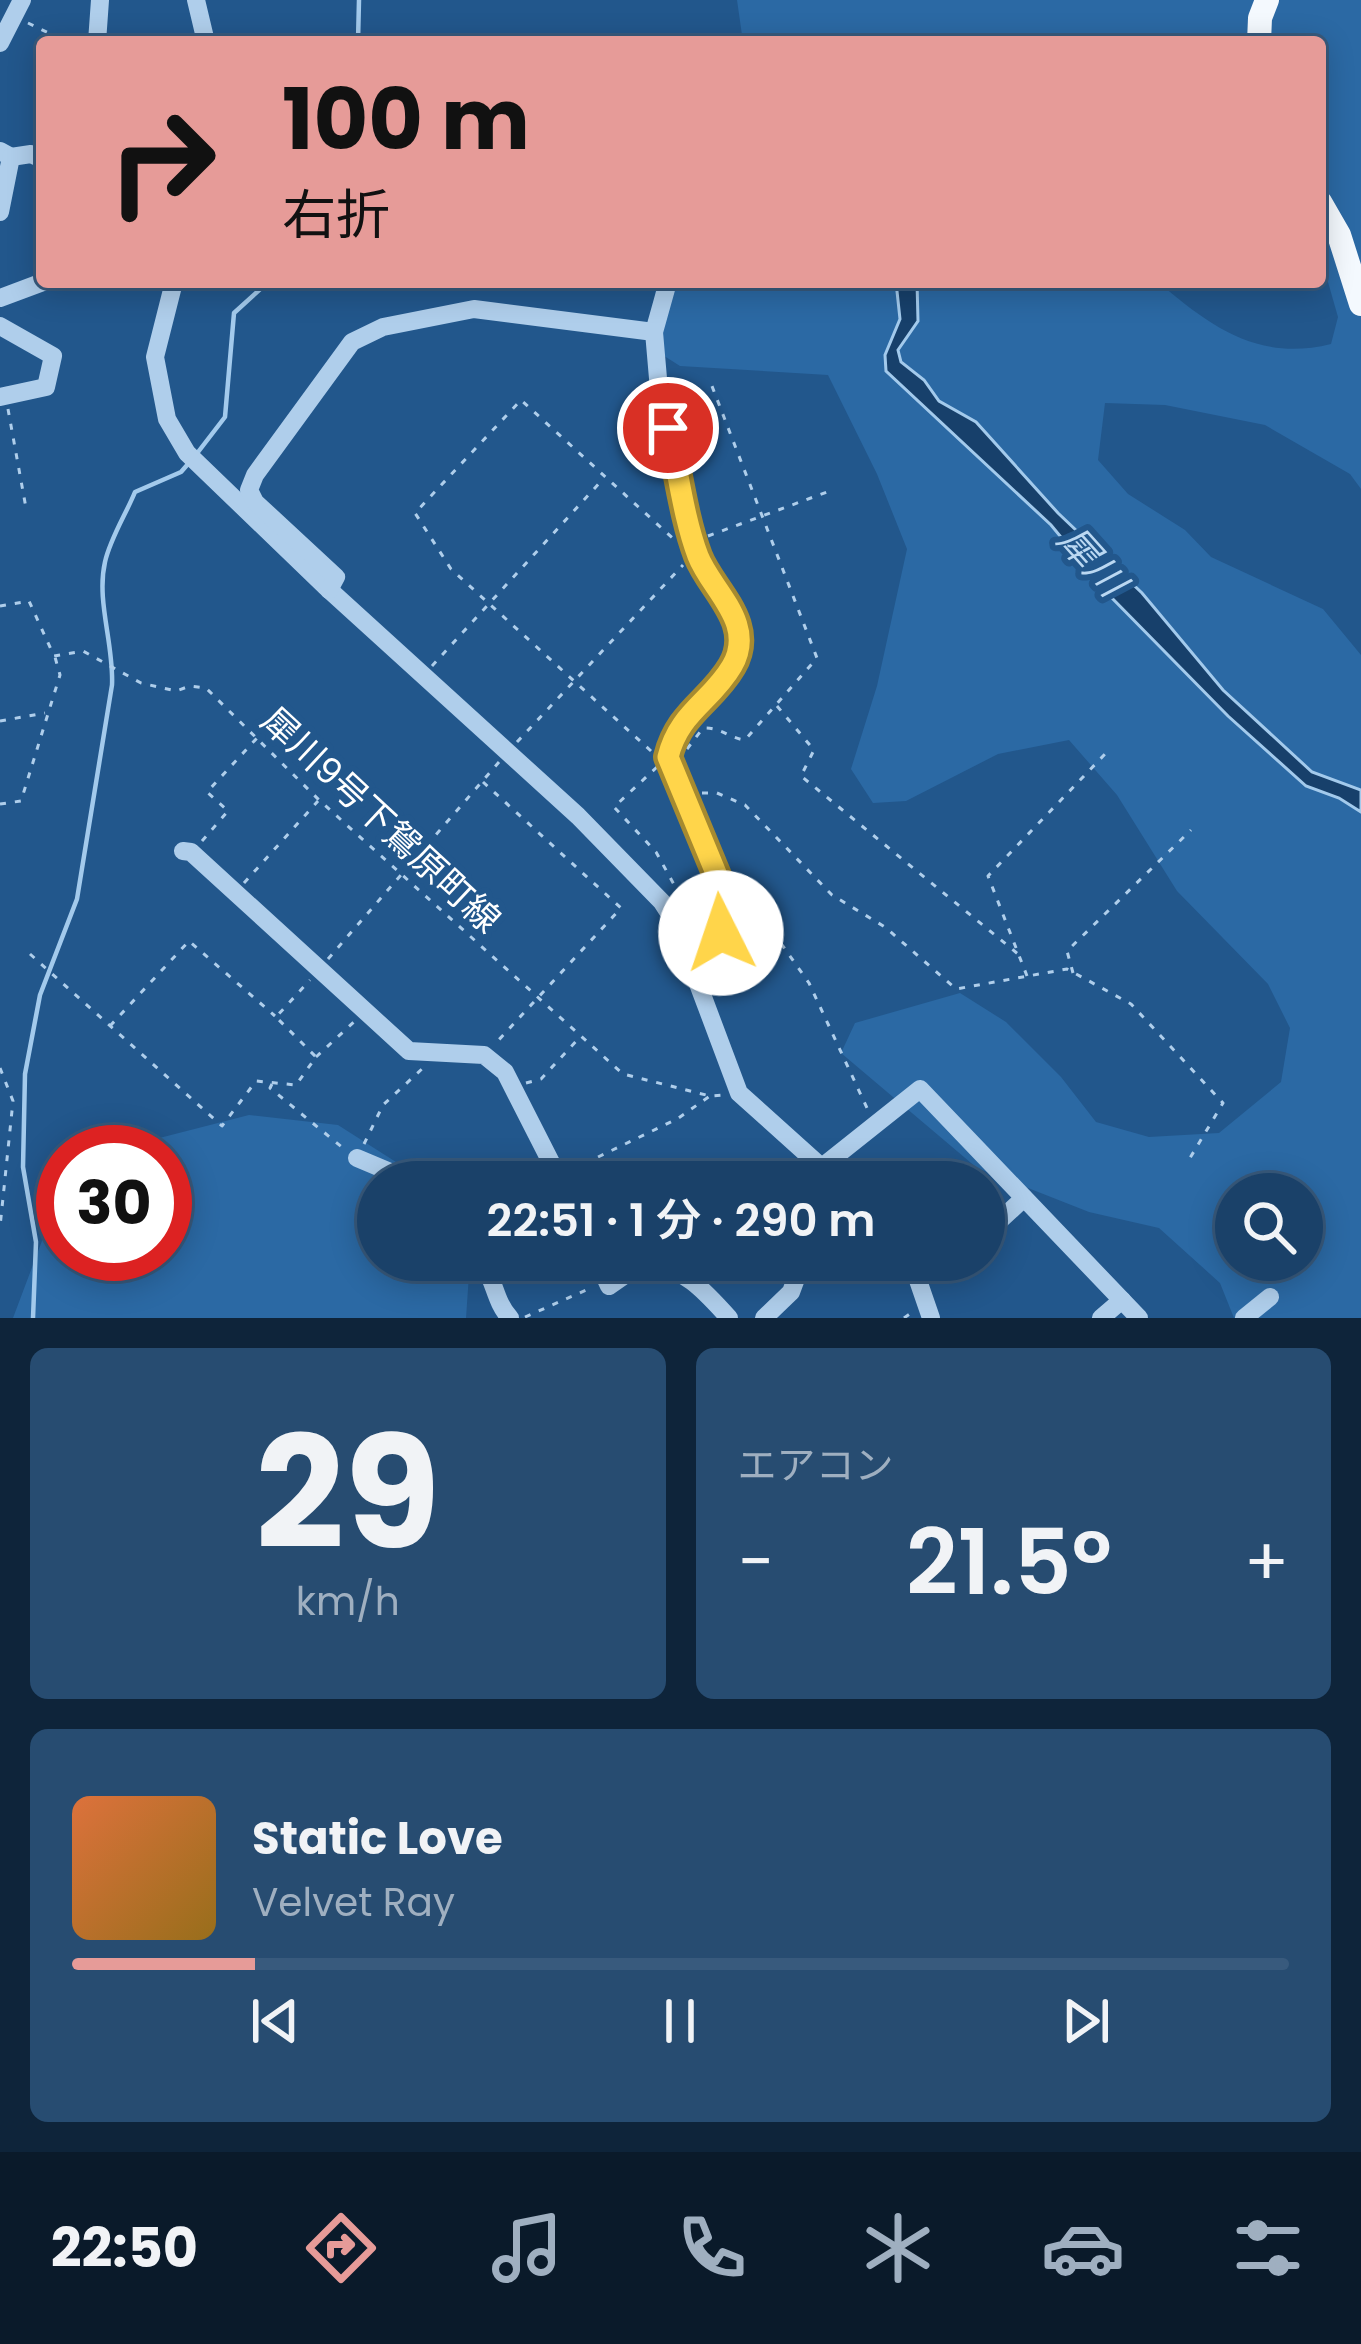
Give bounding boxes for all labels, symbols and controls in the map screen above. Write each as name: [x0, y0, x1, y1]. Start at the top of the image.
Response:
text: 100 m: [282, 61, 530, 178]
icon: right: [84, 84, 240, 240]
text: 右折: [282, 177, 390, 253]
pin: [617, 377, 719, 479]
icon: arrive: [635, 395, 701, 461]
water label: 犀川: [1045, 514, 1141, 611]
street label: 犀川9号下鴛原町線: [250, 695, 512, 945]
position arrow: [658, 870, 784, 996]
speed limit sign: 30: [36, 1125, 192, 1281]
map controls: [1215, 1173, 1323, 1281]
button: search: [1215, 1173, 1323, 1281]
text: 22:51 · 1 分 · 290 m: [487, 1189, 875, 1252]
text: 29: [255, 1384, 440, 1603]
text: エアコン: [738, 1438, 894, 1493]
text: 21.5°: [906, 1499, 1112, 1626]
text: −: [738, 1516, 774, 1608]
text: +: [1244, 1516, 1289, 1608]
text: km/h: [296, 1574, 400, 1629]
text: Static Love: [252, 1807, 503, 1870]
text: Velvet Ray: [252, 1875, 455, 1930]
icon: previous: [242, 1988, 308, 2054]
icon: pause: [647, 1988, 713, 2054]
icon: next: [1053, 1988, 1119, 2054]
icon: directions: [299, 2206, 383, 2290]
icon: music: [485, 2206, 569, 2290]
icon: phone: [670, 2206, 754, 2290]
icon: climate: [856, 2206, 940, 2290]
icon: car: [1041, 2206, 1125, 2290]
icon: filters: [1226, 2206, 1310, 2290]
text: 22:50: [51, 2210, 198, 2286]

